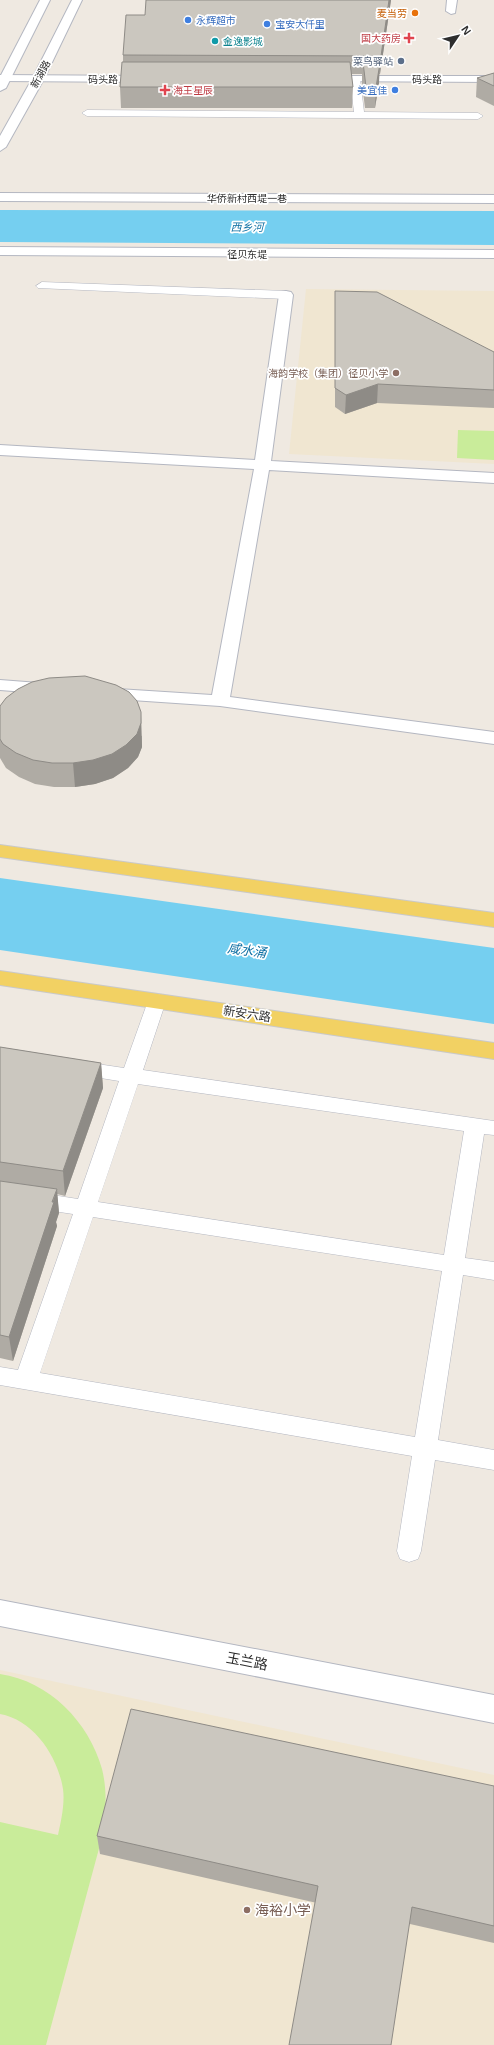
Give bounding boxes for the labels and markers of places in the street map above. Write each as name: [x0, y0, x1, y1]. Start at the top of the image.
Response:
place label: 麦当劳: [377, 8, 407, 19]
marker: 麦当劳: [410, 8, 420, 18]
marker: 永辉超市: [183, 15, 193, 25]
place label: 永辉超市: [196, 15, 236, 26]
marker: 宝安大仟里: [262, 19, 272, 29]
place label: 宝安大仟里: [275, 19, 325, 30]
place label: 国大药房: [361, 33, 401, 44]
marker: 国大药房: [404, 33, 414, 43]
marker: 金逸影城: [210, 36, 220, 46]
place label: 金逸影城: [223, 36, 263, 47]
place label: 菜鸟驿站: [353, 56, 393, 67]
marker: 菜鸟驿站: [396, 56, 406, 66]
marker: 海王星辰: [160, 85, 170, 95]
place label: 海王星辰: [173, 85, 213, 96]
place label: 美宜佳: [357, 85, 387, 96]
marker: 美宜佳: [390, 85, 400, 95]
place label: 海韵学校（集团）径贝小学: [268, 368, 388, 379]
marker: 海韵学校（集团）径贝小学: [391, 368, 401, 378]
place label: 海裕小学: [255, 1902, 311, 1918]
marker: 海裕小学: [242, 1905, 252, 1915]

